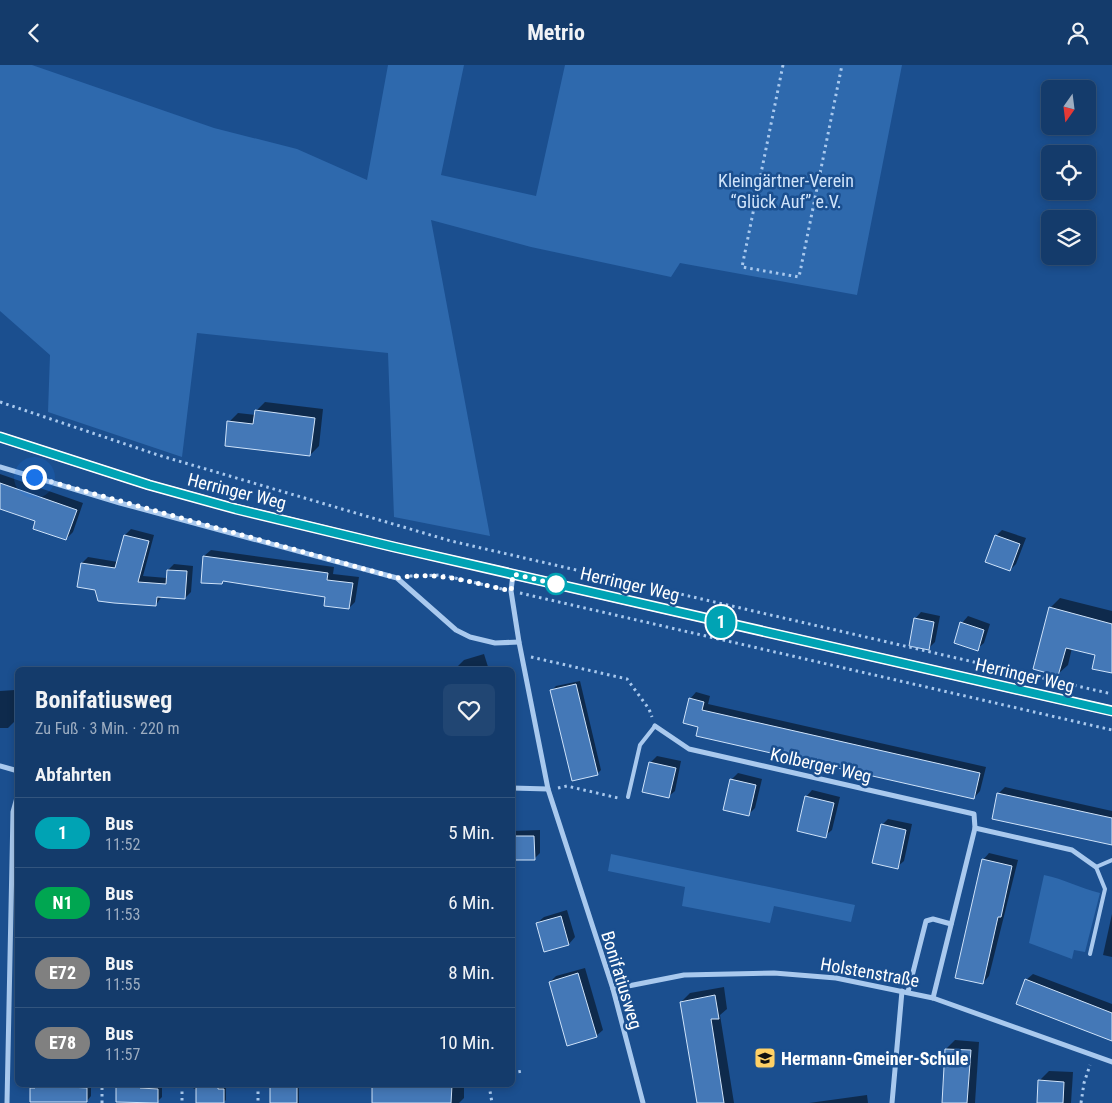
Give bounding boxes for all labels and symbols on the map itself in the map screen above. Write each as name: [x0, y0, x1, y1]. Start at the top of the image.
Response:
north arrow: [1041, 80, 1096, 135]
park label: Kleingärtner-Verein “Glück Auf” e.V.: [718, 170, 854, 212]
your location: [22, 465, 47, 490]
street label: Herringer Weg: [185, 469, 289, 513]
street label: Herringer Weg: [578, 562, 682, 606]
unlabelled marker: [545, 573, 567, 595]
line badge: 1: [705, 606, 737, 638]
street label: Herringer Weg: [973, 653, 1077, 697]
street label: Kolberger Weg: [768, 743, 874, 787]
street label: Bonifatiusweg: [597, 928, 647, 1032]
street label: Holstenstraße: [819, 953, 921, 991]
school or university icon: Hermann-Gmeiner-Schule: [753, 1046, 777, 1070]
place label: Hermann-Gmeiner-Schule: [781, 1048, 969, 1069]

